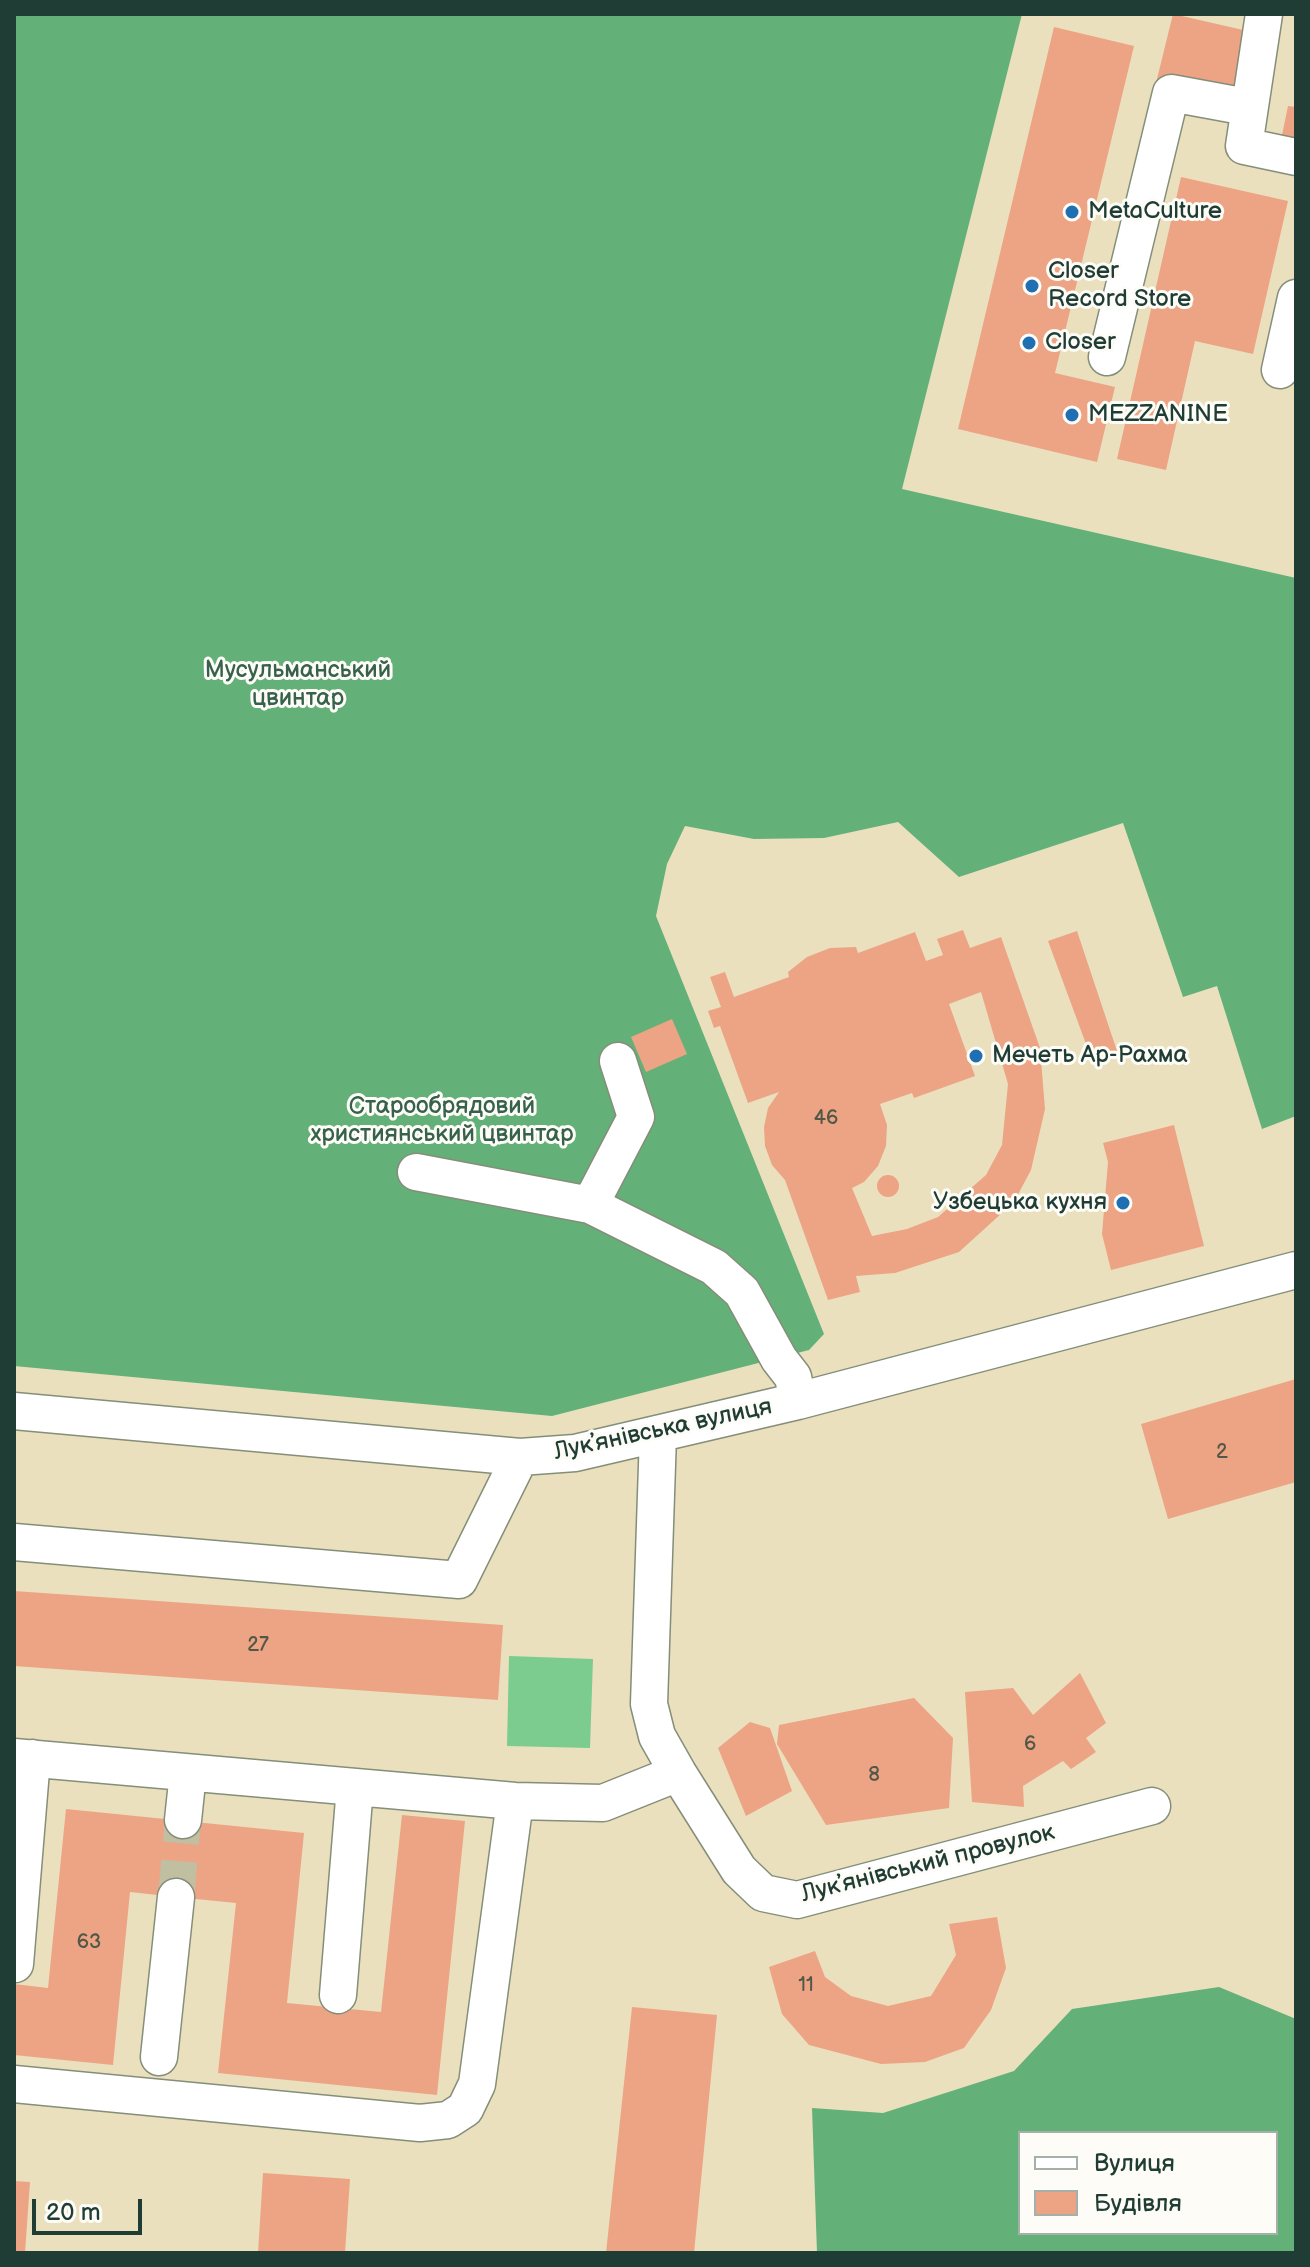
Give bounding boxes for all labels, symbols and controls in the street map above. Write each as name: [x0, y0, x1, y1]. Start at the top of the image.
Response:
place label: MetaCulture: [1088, 198, 1222, 226]
marker: MetaCulture: [1063, 203, 1081, 221]
place label: Closer Record Store: [1048, 258, 1191, 314]
marker: Closer Record Store: [1023, 277, 1041, 295]
place label: Closer: [1045, 329, 1116, 357]
marker: Closer: [1020, 334, 1038, 352]
place label: MEZZANINE: [1088, 401, 1228, 429]
marker: MEZZANINE: [1063, 406, 1081, 424]
park label: Мусульманський цвинтар: [205, 657, 391, 713]
place label: Мечеть Ар-Рахма: [992, 1042, 1188, 1070]
marker: Мечеть Ар-Рахма: [967, 1047, 985, 1065]
park label: Старообрядовий християнський цвинтар: [310, 1093, 574, 1149]
house number: 46: [814, 1107, 838, 1131]
place label: Узбецька кухня: [933, 1189, 1107, 1217]
marker: Узбецька кухня: [1114, 1194, 1132, 1212]
street label: Лукʼянівська вулиця: [551, 1393, 775, 1467]
house number: 2: [1216, 1441, 1228, 1465]
house number: 27: [247, 1634, 269, 1658]
house number: 6: [1024, 1733, 1036, 1757]
house number: 8: [868, 1764, 880, 1788]
street label: Лукʼянівський провулок: [798, 1819, 1058, 1909]
house number: 63: [77, 1931, 101, 1955]
house number: 11: [798, 1974, 814, 1998]
legend: [1018, 2131, 1278, 2235]
text: Вулиця: [1094, 2149, 1175, 2178]
scale bar: [36, 2183, 146, 2233]
text: Будівля: [1094, 2189, 1182, 2218]
text: 20 m: [46, 2198, 101, 2227]

